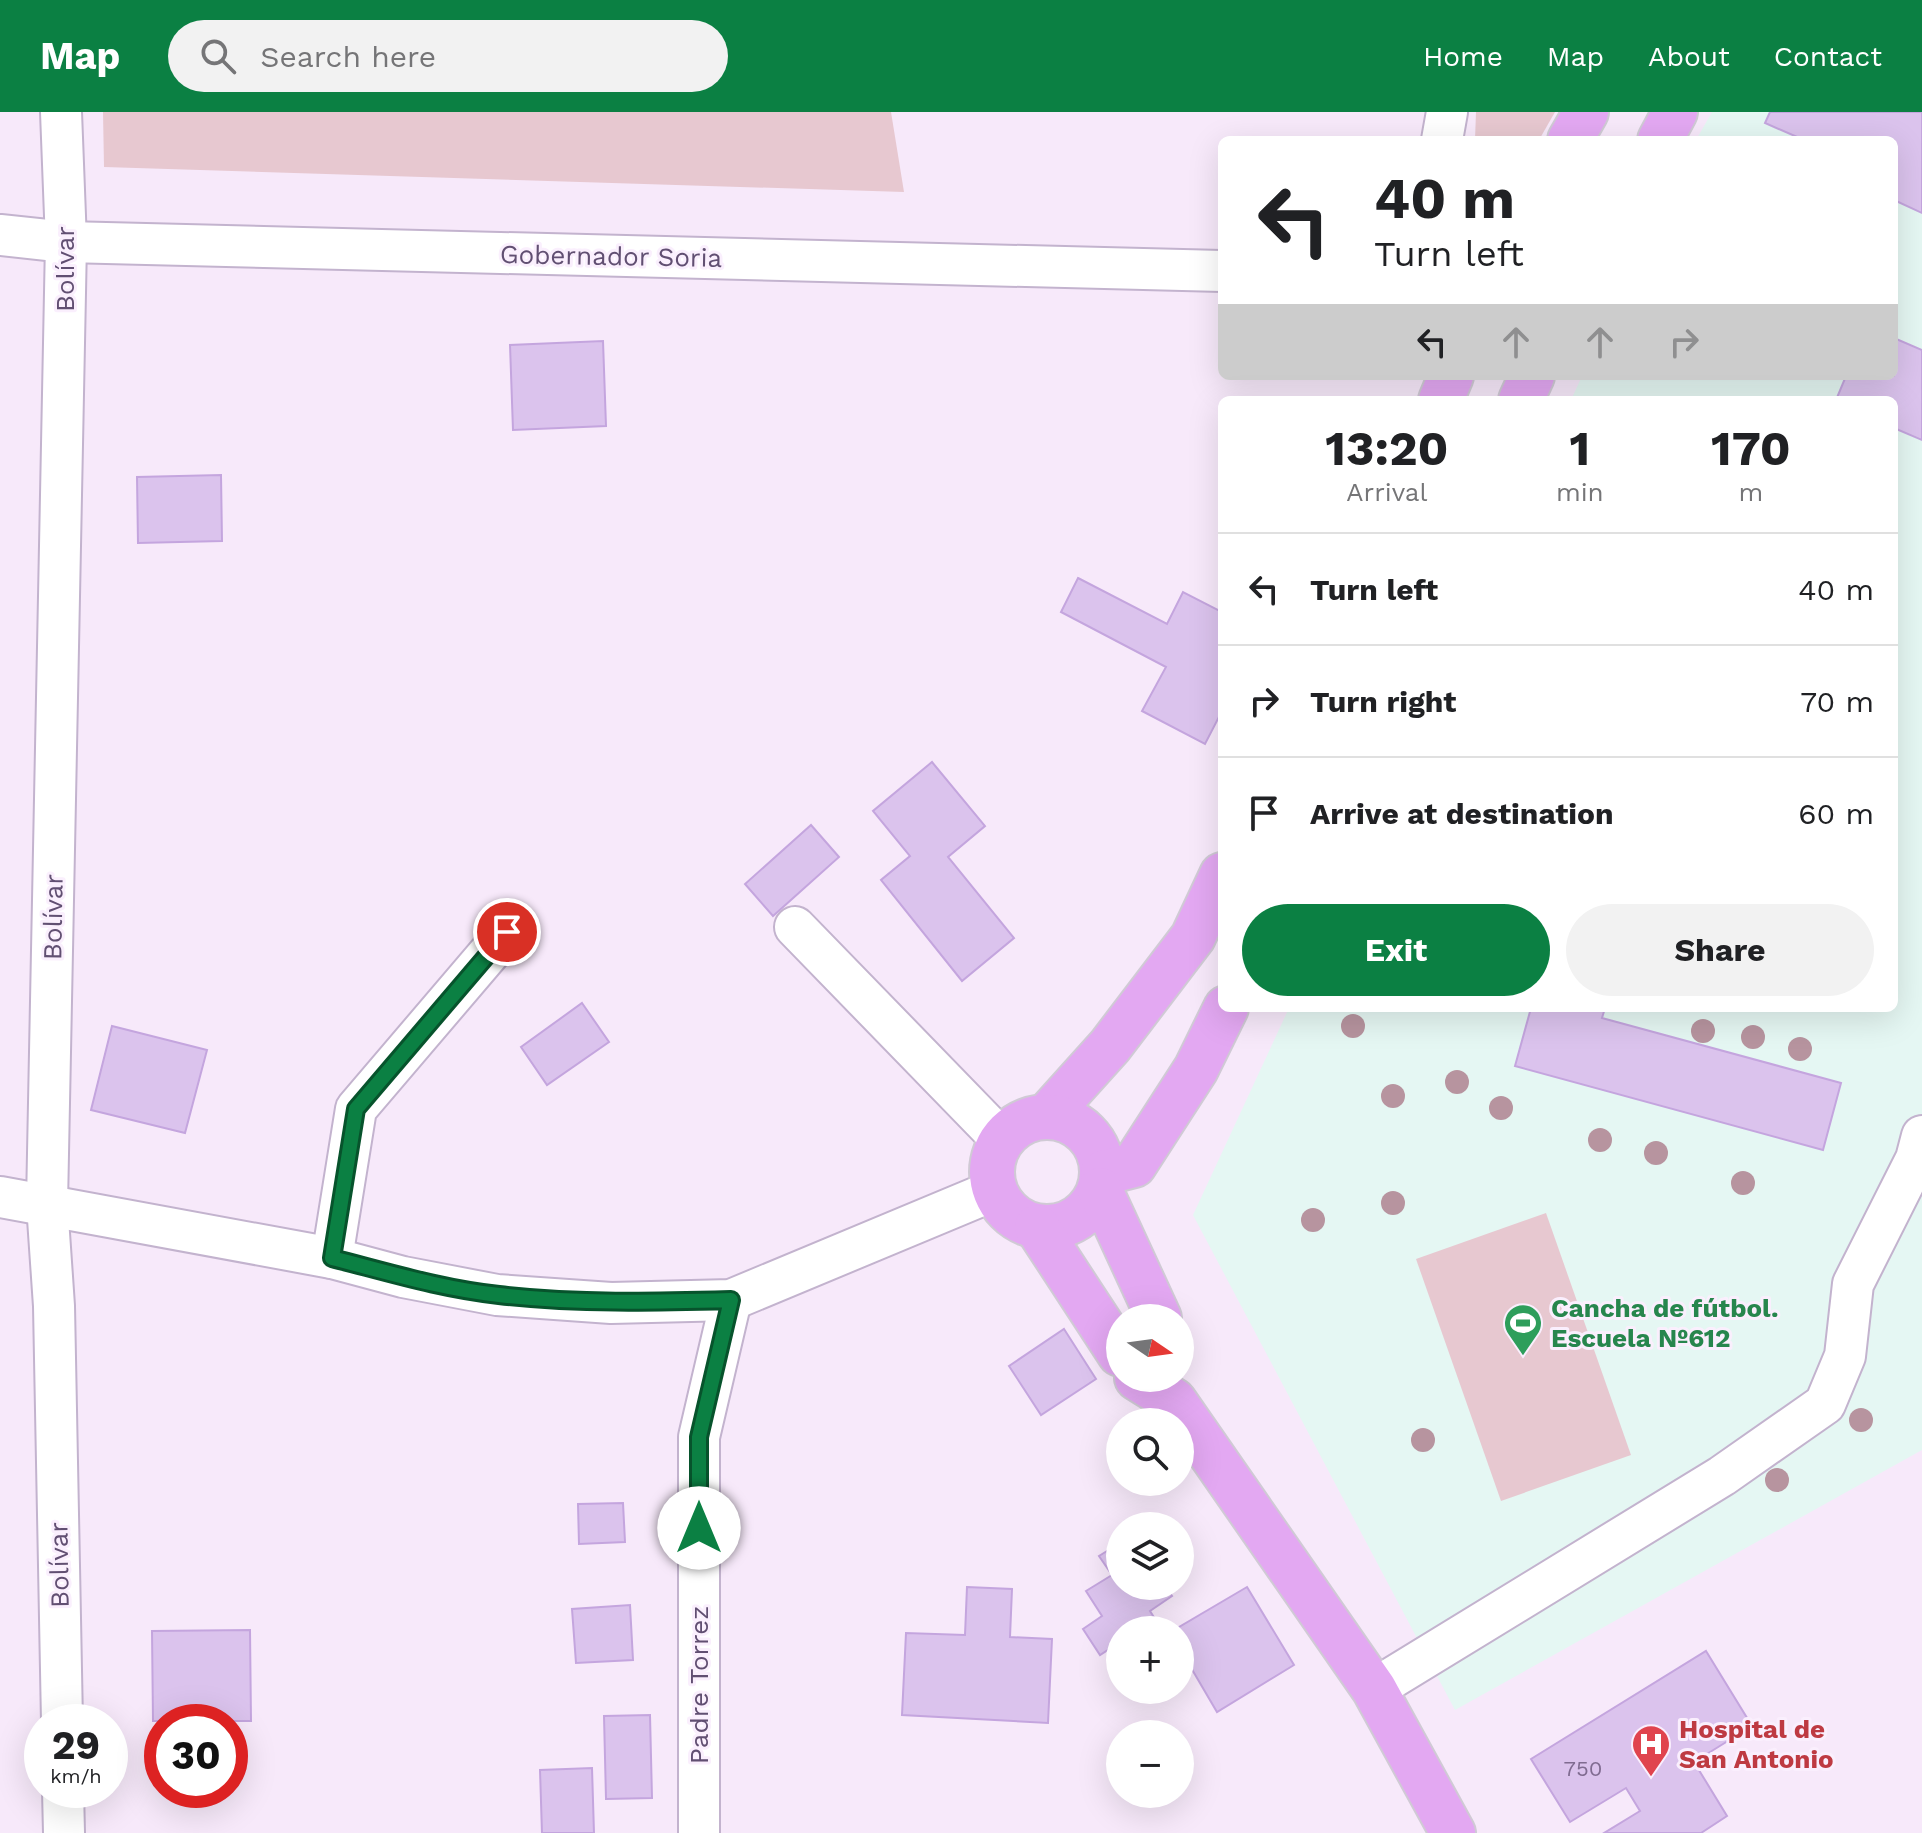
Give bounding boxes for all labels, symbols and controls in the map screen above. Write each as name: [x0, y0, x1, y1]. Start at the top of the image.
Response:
search box: [168, 20, 728, 92]
text: Map: [40, 34, 120, 78]
icon: search: [196, 34, 240, 78]
text: Search here: [260, 39, 436, 74]
text: Home: [1423, 40, 1503, 73]
text: Map: [1547, 40, 1604, 73]
text: About: [1648, 40, 1730, 73]
text: Contact: [1774, 40, 1882, 73]
text: 40 m: [1374, 166, 1515, 232]
icon: left: [1242, 168, 1346, 272]
street label: Bolívar: [50, 226, 80, 312]
text: Turn left: [1374, 233, 1524, 275]
street label: Gobernador Soria: [500, 239, 723, 273]
icon: left: [1410, 320, 1454, 364]
icon: ahead: [1494, 320, 1538, 364]
icon: ahead: [1578, 320, 1622, 364]
icon: right: [1662, 320, 1706, 364]
text: 13:20: [1325, 420, 1449, 477]
text: 1: [1569, 420, 1590, 477]
text: 170: [1711, 420, 1791, 477]
text: Arrival: [1346, 477, 1428, 507]
text: min: [1556, 477, 1604, 507]
text: m: [1738, 477, 1763, 507]
icon: left: [1242, 567, 1286, 611]
text: Turn left: [1310, 572, 1438, 607]
text: 40 m: [1798, 572, 1874, 607]
icon: right: [1242, 679, 1286, 723]
text: Turn right: [1310, 684, 1456, 719]
text: 70 m: [1800, 684, 1874, 719]
icon: arrive: [1242, 791, 1286, 835]
text: Arrive at destination: [1310, 796, 1614, 831]
text: 60 m: [1798, 796, 1874, 831]
street label: Bolívar: [37, 874, 69, 960]
pin: [473, 898, 541, 966]
button: Exit: [1242, 904, 1550, 996]
button: Share: [1566, 904, 1874, 996]
icon: arrive: [485, 910, 529, 954]
place label: Cancha de fútbol. Escuela Nº612: [1551, 1293, 1779, 1353]
sports icon: Cancha de fútbol. Escuela Nº612: [1502, 1302, 1544, 1357]
north arrow: [1106, 1304, 1194, 1392]
map controls: [1106, 1304, 1194, 1808]
button: search: [1106, 1408, 1194, 1496]
position arrow: [657, 1486, 741, 1570]
button: layers: [1106, 1512, 1194, 1600]
street label: Bolívar: [43, 1522, 75, 1608]
street label: Padre Torrez: [684, 1606, 714, 1764]
button: +: [1106, 1616, 1194, 1704]
speed limit sign: 30: [144, 1704, 248, 1808]
place label: Hospital de San Antonio: [1679, 1714, 1834, 1774]
button: −: [1106, 1720, 1194, 1808]
text: 29: [52, 1722, 100, 1769]
hospital icon: Hospital de San Antonio: [1630, 1723, 1672, 1778]
house number: 750: [1564, 1756, 1602, 1781]
text: km/h: [50, 1764, 102, 1788]

